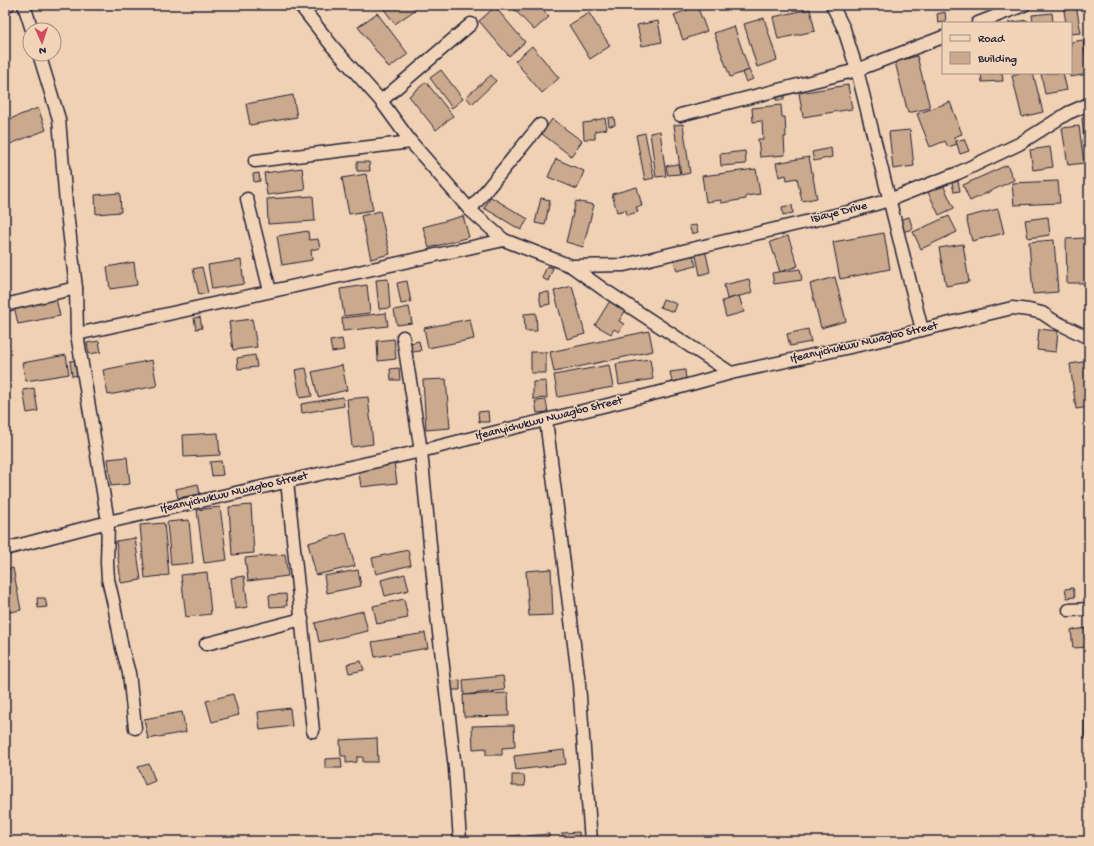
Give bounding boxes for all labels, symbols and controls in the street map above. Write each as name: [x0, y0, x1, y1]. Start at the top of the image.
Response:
north arrow: [22, 22, 62, 62]
legend: [942, 22, 1072, 74]
text: Road: [978, 33, 1005, 47]
text: N: [39, 44, 46, 56]
text: Building: [977, 53, 1017, 67]
street label: Isiaye Drive: [809, 199, 869, 227]
street label: Ifeanyichukwu Nwagbo Street: [789, 319, 940, 367]
street label: Ifeanyichukwu Nwagbo Street: [474, 394, 625, 444]
street label: Ifeanyichukwu Nwagbo Street: [159, 469, 310, 517]

